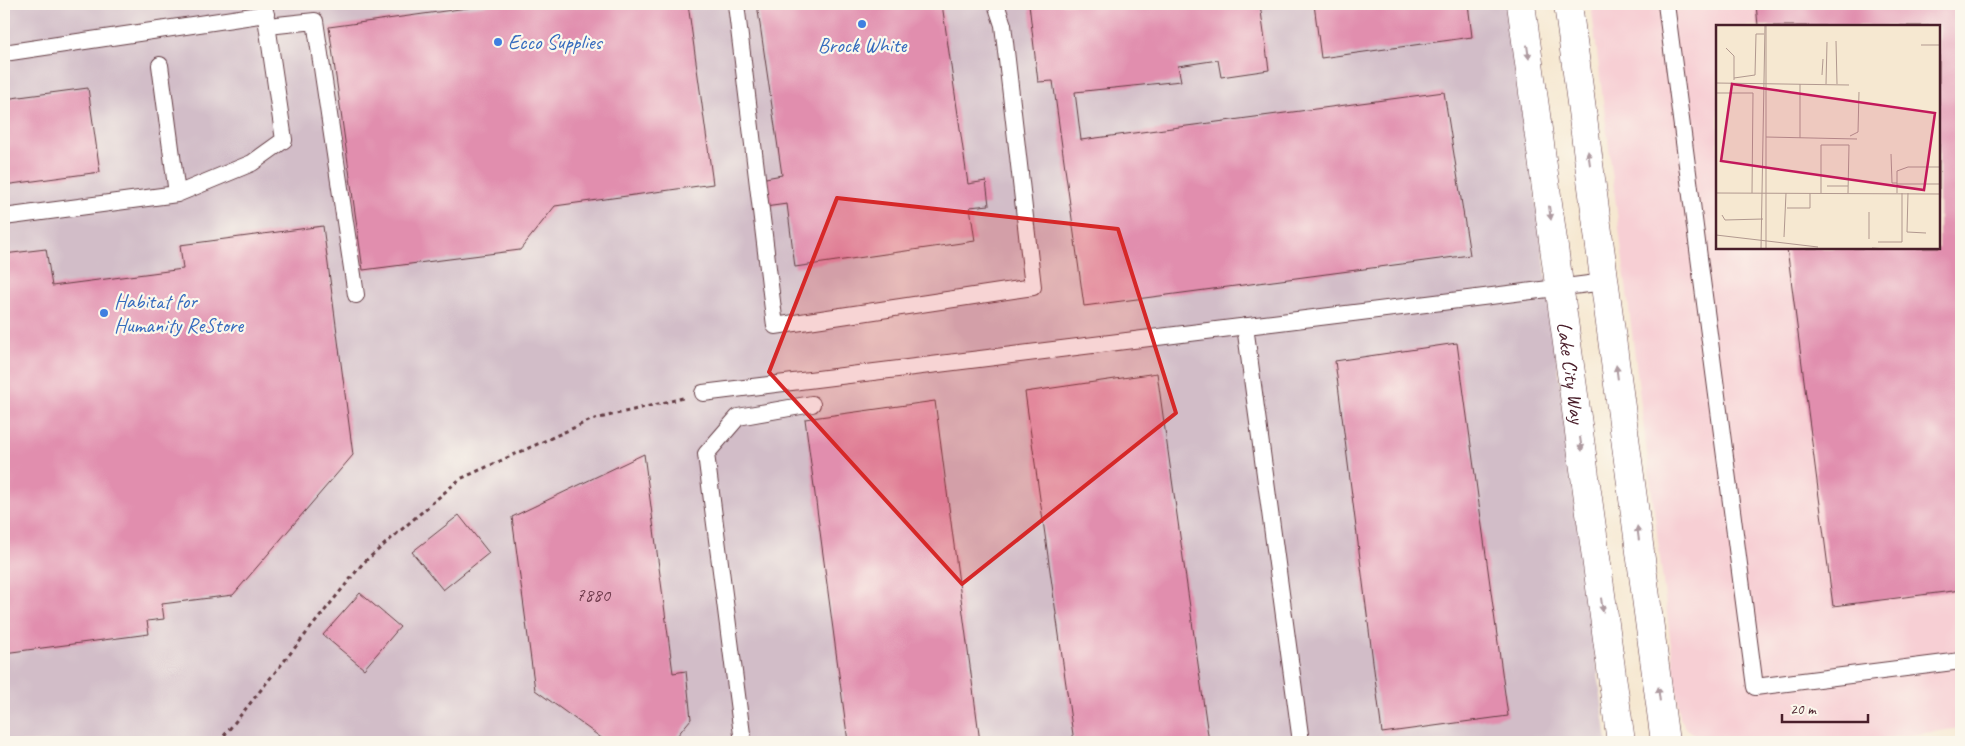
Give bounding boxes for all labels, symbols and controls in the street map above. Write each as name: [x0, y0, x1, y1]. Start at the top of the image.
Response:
marker: Brock White: [856, 18, 868, 30]
inset map: [1716, 25, 1940, 249]
place label: Ecco Supplies: [508, 29, 604, 55]
place label: Brock White: [818, 32, 907, 58]
marker: Ecco Supplies: [492, 36, 504, 48]
one-way arrow: [1524, 44, 1532, 60]
one-way arrow: [1585, 150, 1593, 166]
one-way arrow: [1546, 205, 1554, 221]
place label: Habitat for Humanity ReStore: [114, 288, 244, 338]
marker: Habitat for Humanity ReStore: [98, 307, 110, 319]
street label: Lake City Way: [1551, 320, 1591, 427]
one-way arrow: [1613, 363, 1621, 379]
one-way arrow: [1577, 436, 1585, 452]
one-way arrow: [1634, 524, 1642, 540]
house number: 7880: [576, 583, 612, 607]
one-way arrow: [1598, 597, 1606, 613]
one-way arrow: [1655, 686, 1663, 702]
scale bar: [1782, 691, 1869, 723]
text: 20 m: [1790, 700, 1817, 719]

